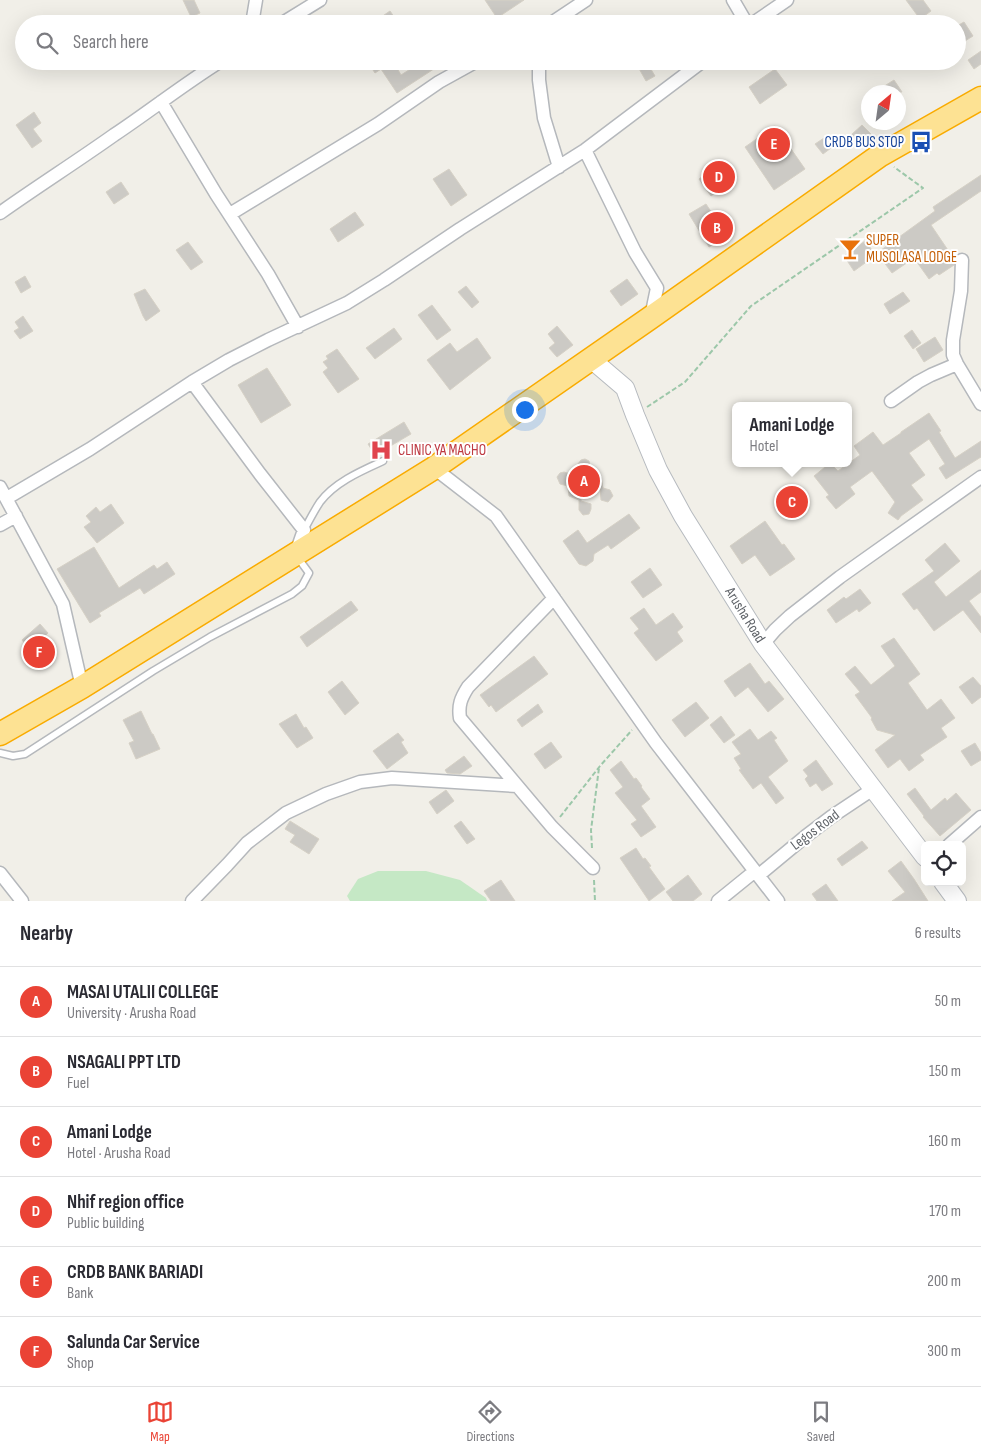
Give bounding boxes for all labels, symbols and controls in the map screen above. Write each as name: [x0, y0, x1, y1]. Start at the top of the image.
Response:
search box: [15, 15, 966, 70]
icon: search: [33, 29, 61, 57]
text: Search here: [73, 31, 149, 54]
north arrow: [861, 85, 906, 130]
pin: E: [758, 125, 790, 163]
bus stop icon: CRDB BUS STOP: [908, 129, 934, 155]
place label: CRDB BUS STOP: [825, 133, 904, 152]
pin: D: [703, 158, 735, 196]
pin: B: [701, 209, 733, 247]
place label: SUPER MUSOLASA LODGE: [866, 231, 957, 267]
bar icon: SUPER MUSOLASA LODGE: [837, 236, 863, 262]
your location: [512, 397, 538, 423]
popup: [732, 402, 852, 467]
text: Amani Lodge: [750, 414, 834, 437]
hospital icon: CLINIC YA MACHO: [368, 437, 394, 463]
text: Hotel: [750, 437, 779, 456]
place label: CLINIC YA MACHO: [398, 441, 486, 460]
pin: A: [568, 462, 600, 500]
pin: C: [776, 483, 808, 521]
street label: Arusha Road: [720, 583, 770, 646]
pin: F: [23, 633, 55, 671]
street label: Legos Road: [787, 805, 843, 855]
map controls: [921, 841, 966, 886]
button: locate: [921, 841, 966, 886]
text: Nearby: [20, 921, 73, 946]
text: 6 results: [915, 924, 961, 943]
text: MASAI UTALII COLLEGE: [67, 981, 219, 1004]
text: A: [32, 992, 40, 1011]
text: 50 m: [935, 992, 961, 1011]
text: University · Arusha Road: [67, 1004, 196, 1023]
text: NSAGALI PPT LTD: [67, 1051, 181, 1074]
text: B: [32, 1062, 40, 1081]
text: 150 m: [929, 1062, 961, 1081]
text: Fuel: [67, 1074, 89, 1093]
text: Amani Lodge: [67, 1121, 152, 1144]
text: C: [32, 1132, 40, 1151]
text: 160 m: [928, 1132, 961, 1151]
text: Hotel · Arusha Road: [67, 1144, 171, 1163]
text: Nhif region office: [67, 1191, 184, 1214]
text: D: [32, 1202, 40, 1221]
text: 170 m: [929, 1202, 961, 1221]
text: Public building: [67, 1214, 144, 1233]
text: CRDB BANK BARIADI: [67, 1261, 203, 1284]
text: E: [33, 1272, 39, 1291]
text: 200 m: [927, 1272, 961, 1291]
text: Bank: [67, 1284, 93, 1303]
text: Salunda Car Service: [67, 1331, 200, 1354]
text: F: [33, 1342, 39, 1361]
text: 300 m: [927, 1342, 961, 1361]
text: Shop: [67, 1354, 94, 1373]
tab: Map: [146, 1398, 174, 1445]
tab: Directions: [466, 1398, 515, 1445]
tab: Saved: [807, 1398, 835, 1445]

